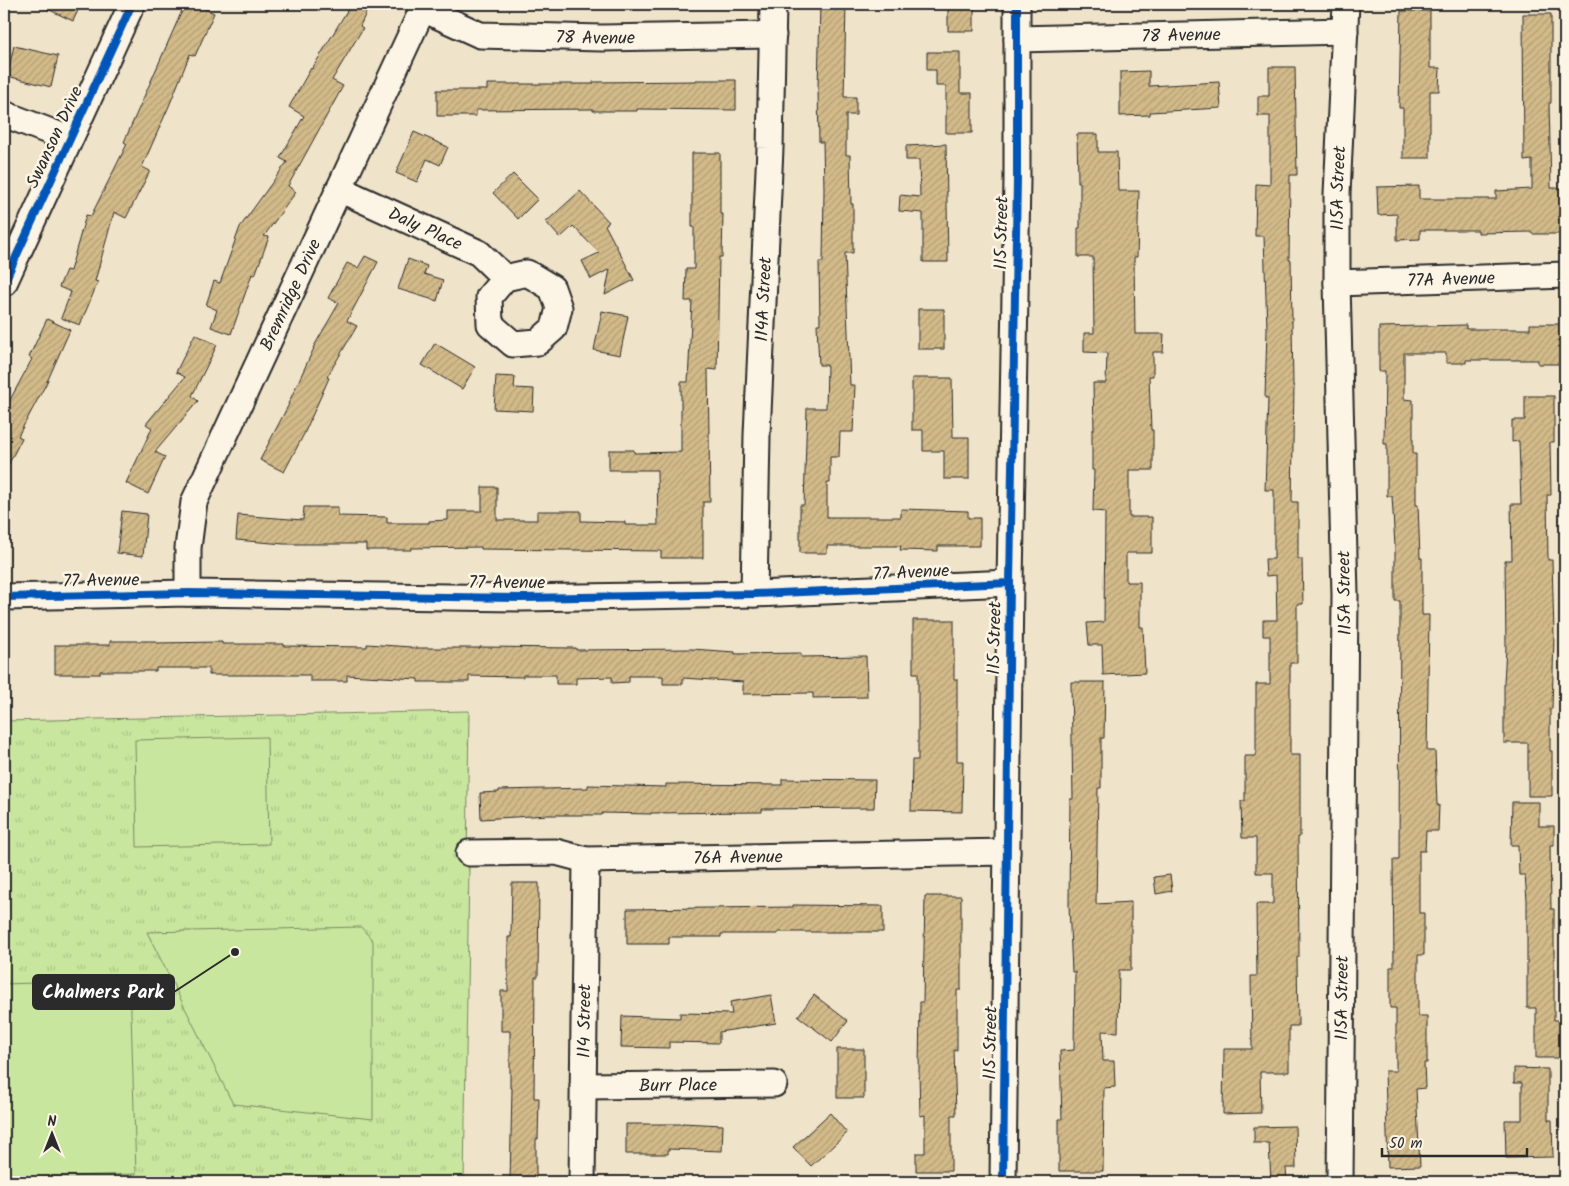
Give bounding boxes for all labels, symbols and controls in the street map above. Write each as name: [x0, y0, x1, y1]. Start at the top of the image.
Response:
street label: 78 Avenue: [1141, 21, 1221, 52]
street label: 78 Avenue: [555, 24, 635, 54]
street label: Swanson Drive: [19, 82, 92, 194]
street label: 115A Street: [1324, 144, 1355, 231]
street label: 115 Street: [987, 195, 1018, 270]
street label: Daly Place: [383, 200, 467, 259]
street label: Bremridge Drive: [253, 234, 330, 356]
street label: 114A Street: [748, 255, 781, 342]
street label: 77A Avenue: [1407, 264, 1495, 297]
street label: 115A Street: [1330, 549, 1361, 636]
street label: 77 Avenue: [872, 557, 950, 590]
street label: 77 Avenue: [62, 566, 140, 597]
street label: 77 Avenue: [469, 569, 545, 598]
street label: 115 Street: [980, 600, 1011, 675]
street label: 76A Avenue: [693, 843, 783, 874]
street label: 115A Street: [1328, 954, 1358, 1041]
callout: Chalmers Park: [33, 975, 174, 1009]
text: Chalmers Park: [42, 978, 164, 1008]
street label: 114 Street: [571, 983, 600, 1058]
street label: 115 Street: [976, 1005, 1007, 1080]
street label: Burr Place: [639, 1072, 717, 1101]
north arrow: [28, 1108, 78, 1158]
text: N: [48, 1111, 57, 1133]
scale bar: [1382, 1126, 1526, 1158]
text: 50 m: [1389, 1132, 1423, 1156]

